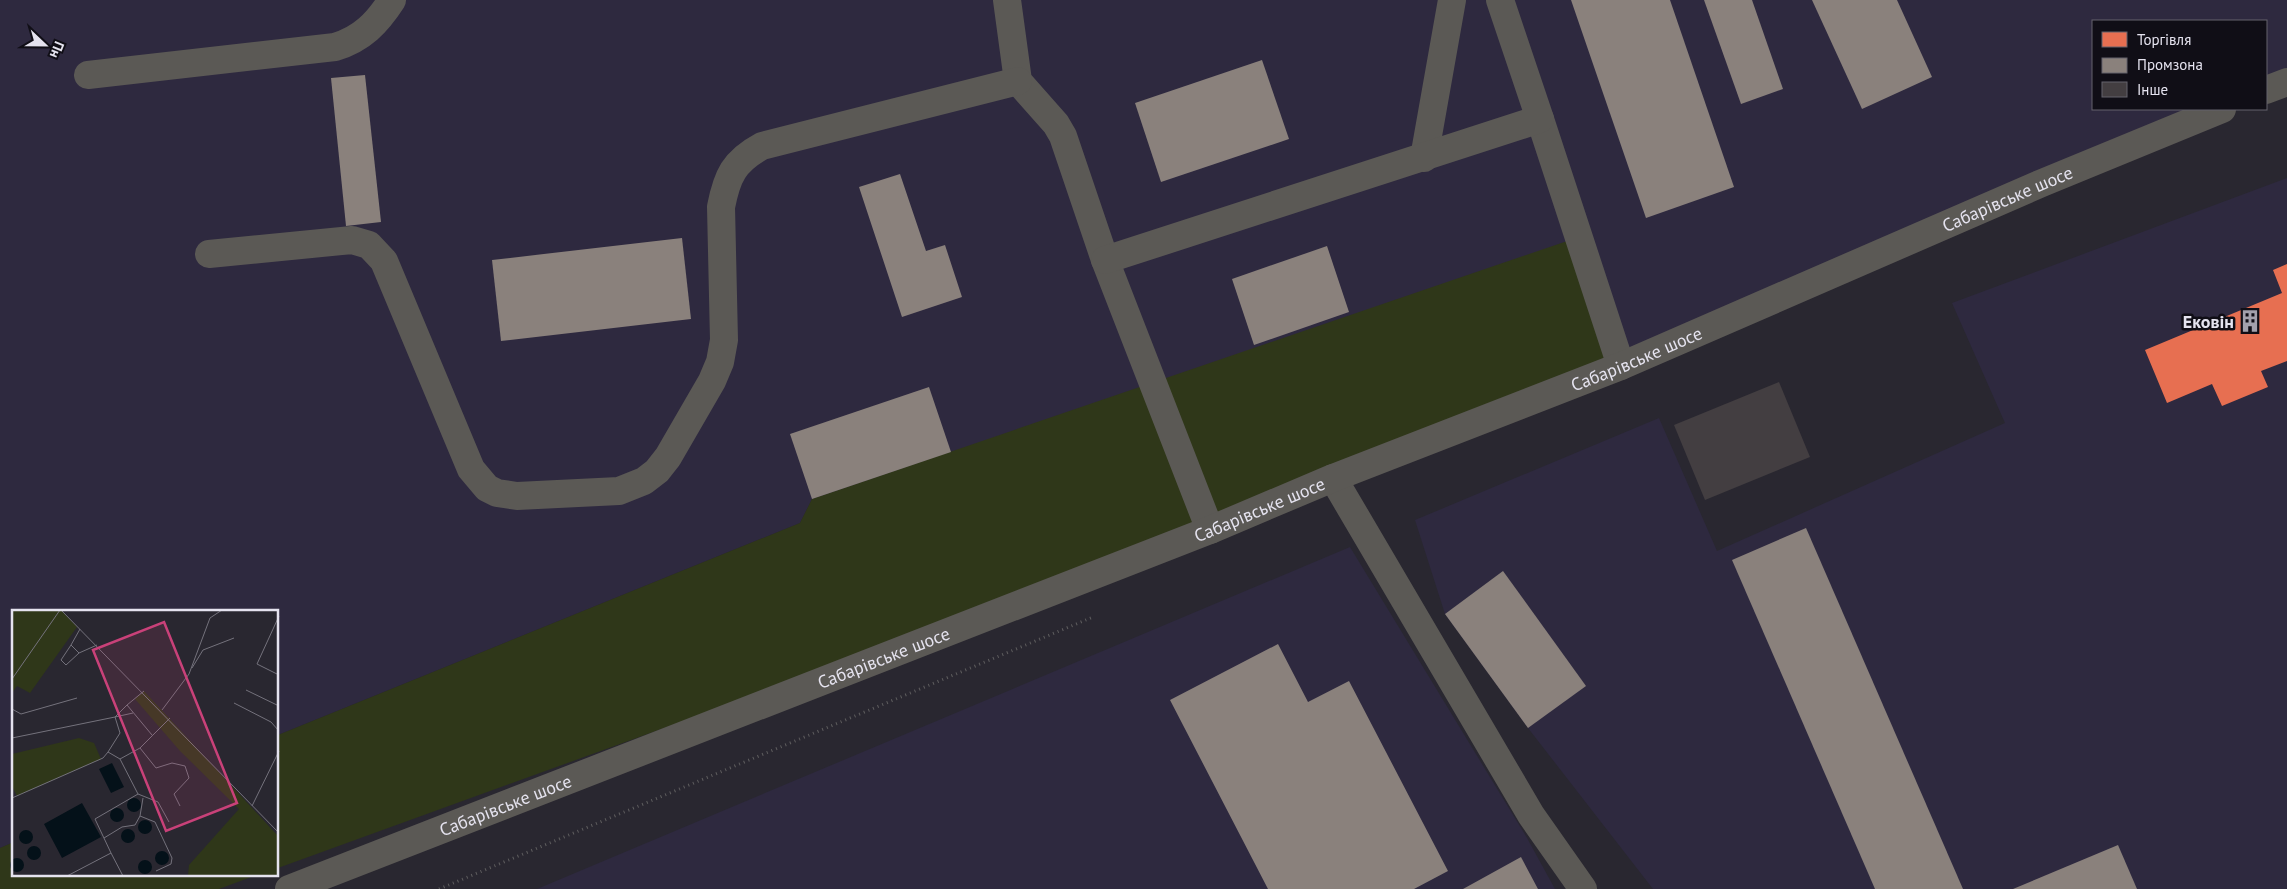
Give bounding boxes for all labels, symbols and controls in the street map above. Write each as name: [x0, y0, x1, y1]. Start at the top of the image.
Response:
north arrow: [20, 20, 70, 70]
legend: [2092, 20, 2267, 110]
text: Торгівля: [2137, 30, 2191, 49]
text: Пн: [46, 39, 68, 61]
text: Промзона: [2137, 55, 2203, 74]
text: Інше: [2137, 80, 2168, 99]
street label: Сабарівське шосе: [1938, 160, 2076, 237]
building icon: Ековін: [2237, 308, 2263, 334]
place label: Ековін: [2183, 310, 2234, 333]
street label: Сабарівське шосе: [1567, 321, 1705, 396]
street label: Сабарівське шосе: [1190, 471, 1328, 547]
inset map: [12, 610, 279, 876]
street label: Сабарівське шосе: [814, 621, 953, 693]
street label: Сабарівське шосе: [436, 769, 575, 841]

